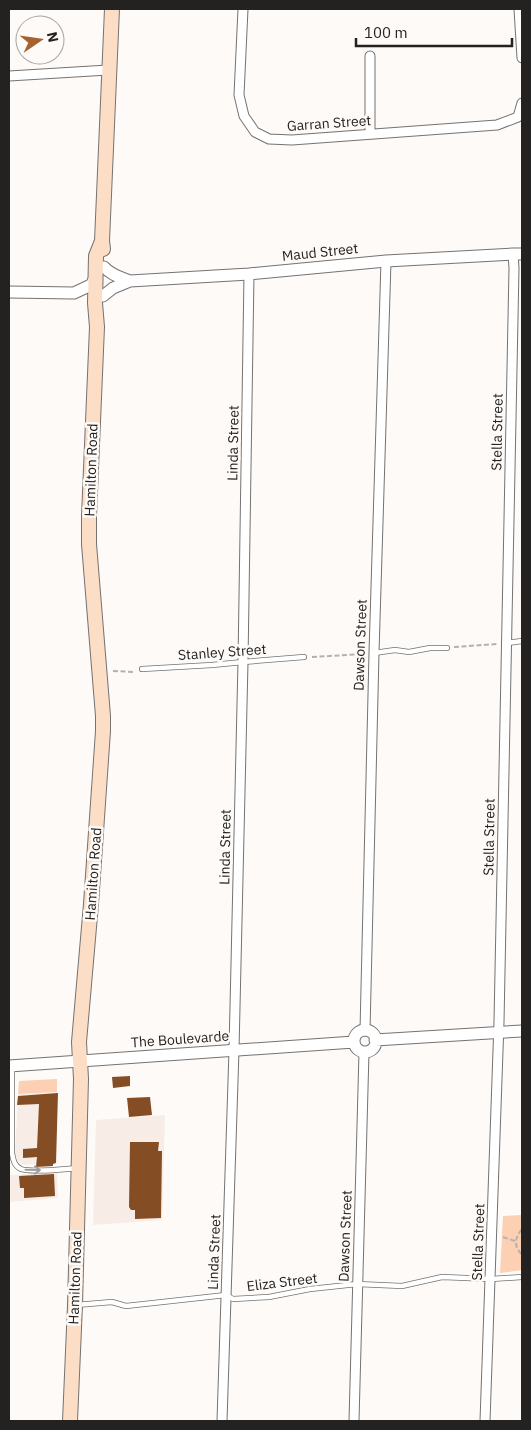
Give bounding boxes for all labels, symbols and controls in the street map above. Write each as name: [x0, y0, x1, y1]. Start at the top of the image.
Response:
north arrow: [15, 15, 65, 65]
scale bar: [356, 15, 512, 47]
text: 100 m: [364, 23, 408, 42]
text: N: [43, 30, 63, 44]
street label: Garran Street: [286, 111, 372, 135]
street label: Maud Street: [281, 239, 359, 265]
street label: Stella Street: [487, 393, 507, 471]
street label: Linda Street: [223, 405, 243, 481]
street label: Hamilton Road: [80, 423, 102, 517]
street label: Dawson Street: [349, 599, 371, 691]
street label: Stanley Street: [177, 640, 267, 664]
street label: Stella Street: [479, 798, 499, 876]
street label: Linda Street: [215, 809, 235, 885]
street label: Hamilton Road: [81, 827, 105, 921]
street label: The Boulevarde: [130, 1027, 230, 1051]
one-way arrow: [24, 1165, 41, 1175]
street label: Dawson Street: [334, 1190, 356, 1282]
street label: Stella Street: [468, 1203, 488, 1281]
street label: Linda Street: [204, 1214, 224, 1290]
street label: Hamilton Road: [64, 1231, 86, 1325]
street label: Eliza Street: [246, 1269, 318, 1295]

